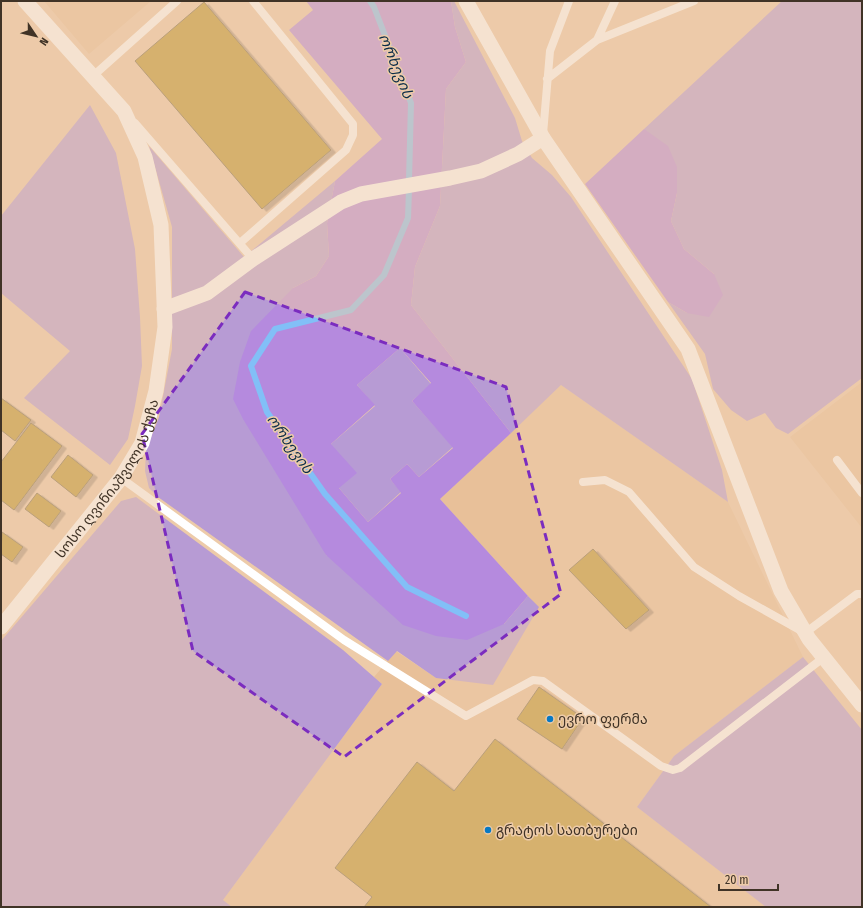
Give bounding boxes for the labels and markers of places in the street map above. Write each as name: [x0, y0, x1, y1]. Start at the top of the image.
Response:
place label: ევრო ფერმა: [558, 711, 648, 728]
marker: ევრო ფერმა: [545, 714, 555, 724]
place label: გრატოს სათბურები: [496, 822, 638, 839]
marker: გრატოს სათბურები: [483, 825, 493, 835]

